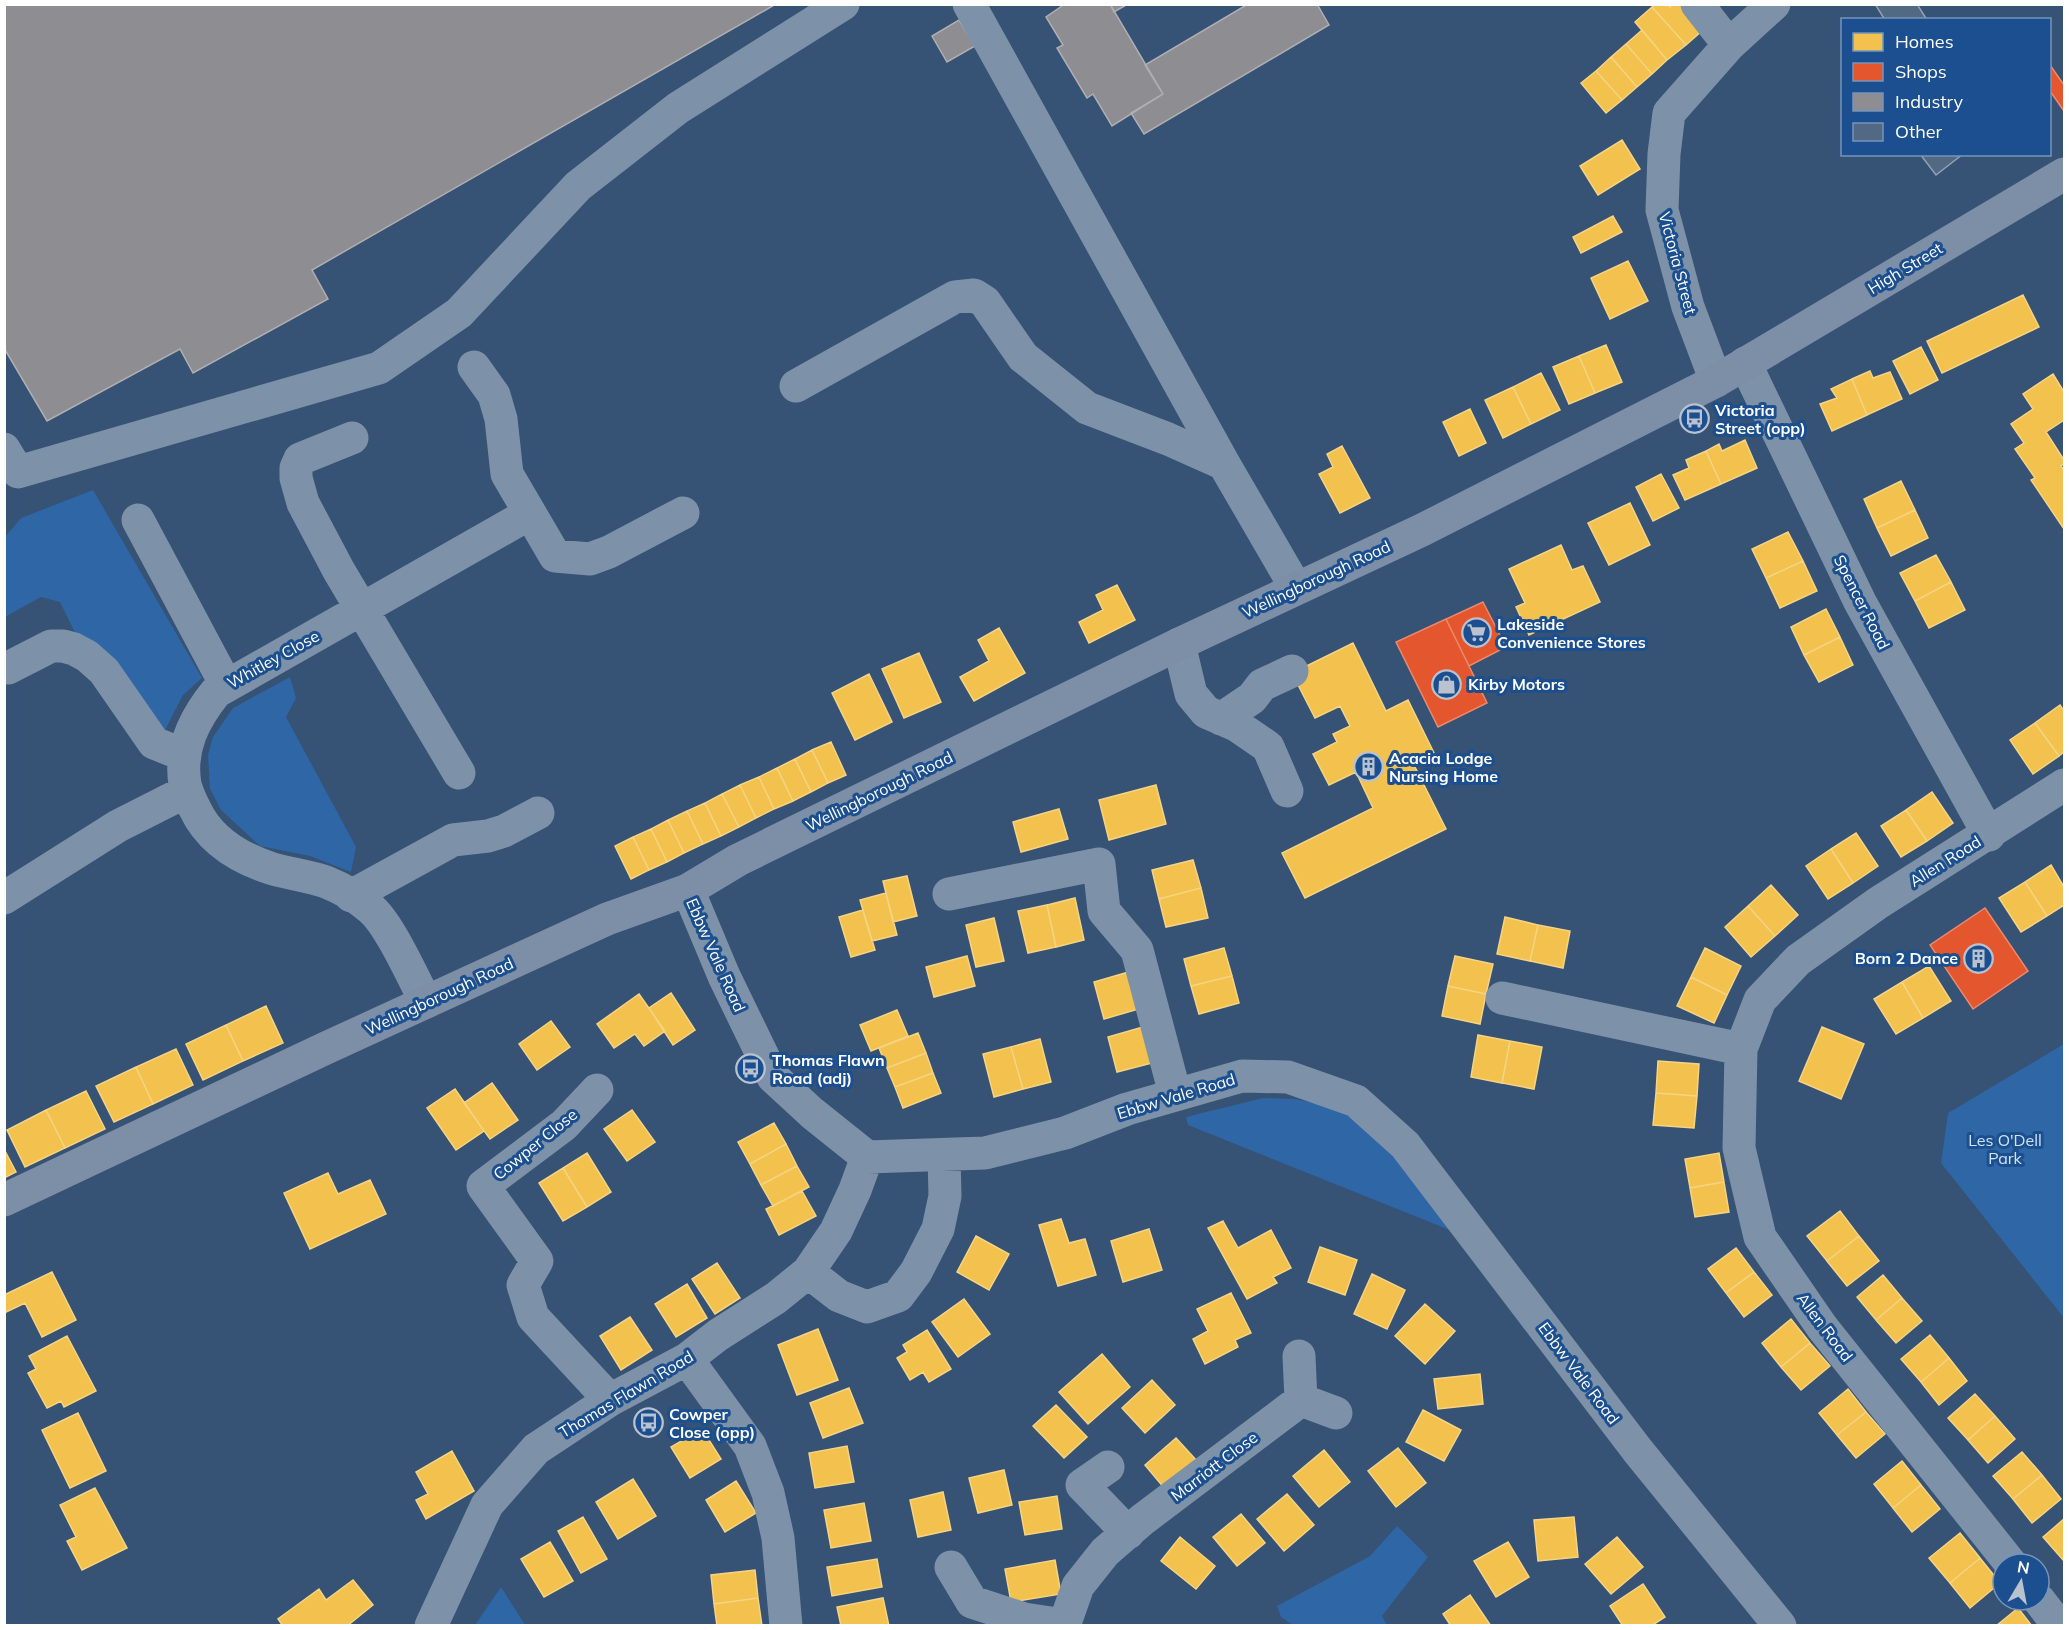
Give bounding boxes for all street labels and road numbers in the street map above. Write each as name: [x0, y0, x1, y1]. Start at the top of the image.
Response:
street label: Victoria Street: [1655, 210, 1701, 317]
street label: High Street: [1864, 238, 1946, 298]
street label: Wellingborough Road: [1239, 536, 1393, 622]
street label: Spencer Road: [1830, 551, 1894, 653]
street label: Whitley Close: [223, 625, 323, 693]
street label: Wellingborough Road: [802, 747, 956, 835]
street label: Allen Road: [1905, 831, 1985, 891]
street label: Ebbw Vale Road: [682, 895, 750, 1015]
street label: Wellingborough Road: [362, 953, 516, 1039]
street label: Ebbw Vale Road: [1115, 1069, 1237, 1123]
street label: Cowper Close: [489, 1104, 581, 1184]
street label: Allen Road: [1793, 1289, 1857, 1365]
street label: Ebbw Vale Road: [1534, 1318, 1624, 1428]
street label: Thomas Flawn Road: [555, 1346, 697, 1442]
street label: Marriott Close: [1167, 1427, 1261, 1505]

